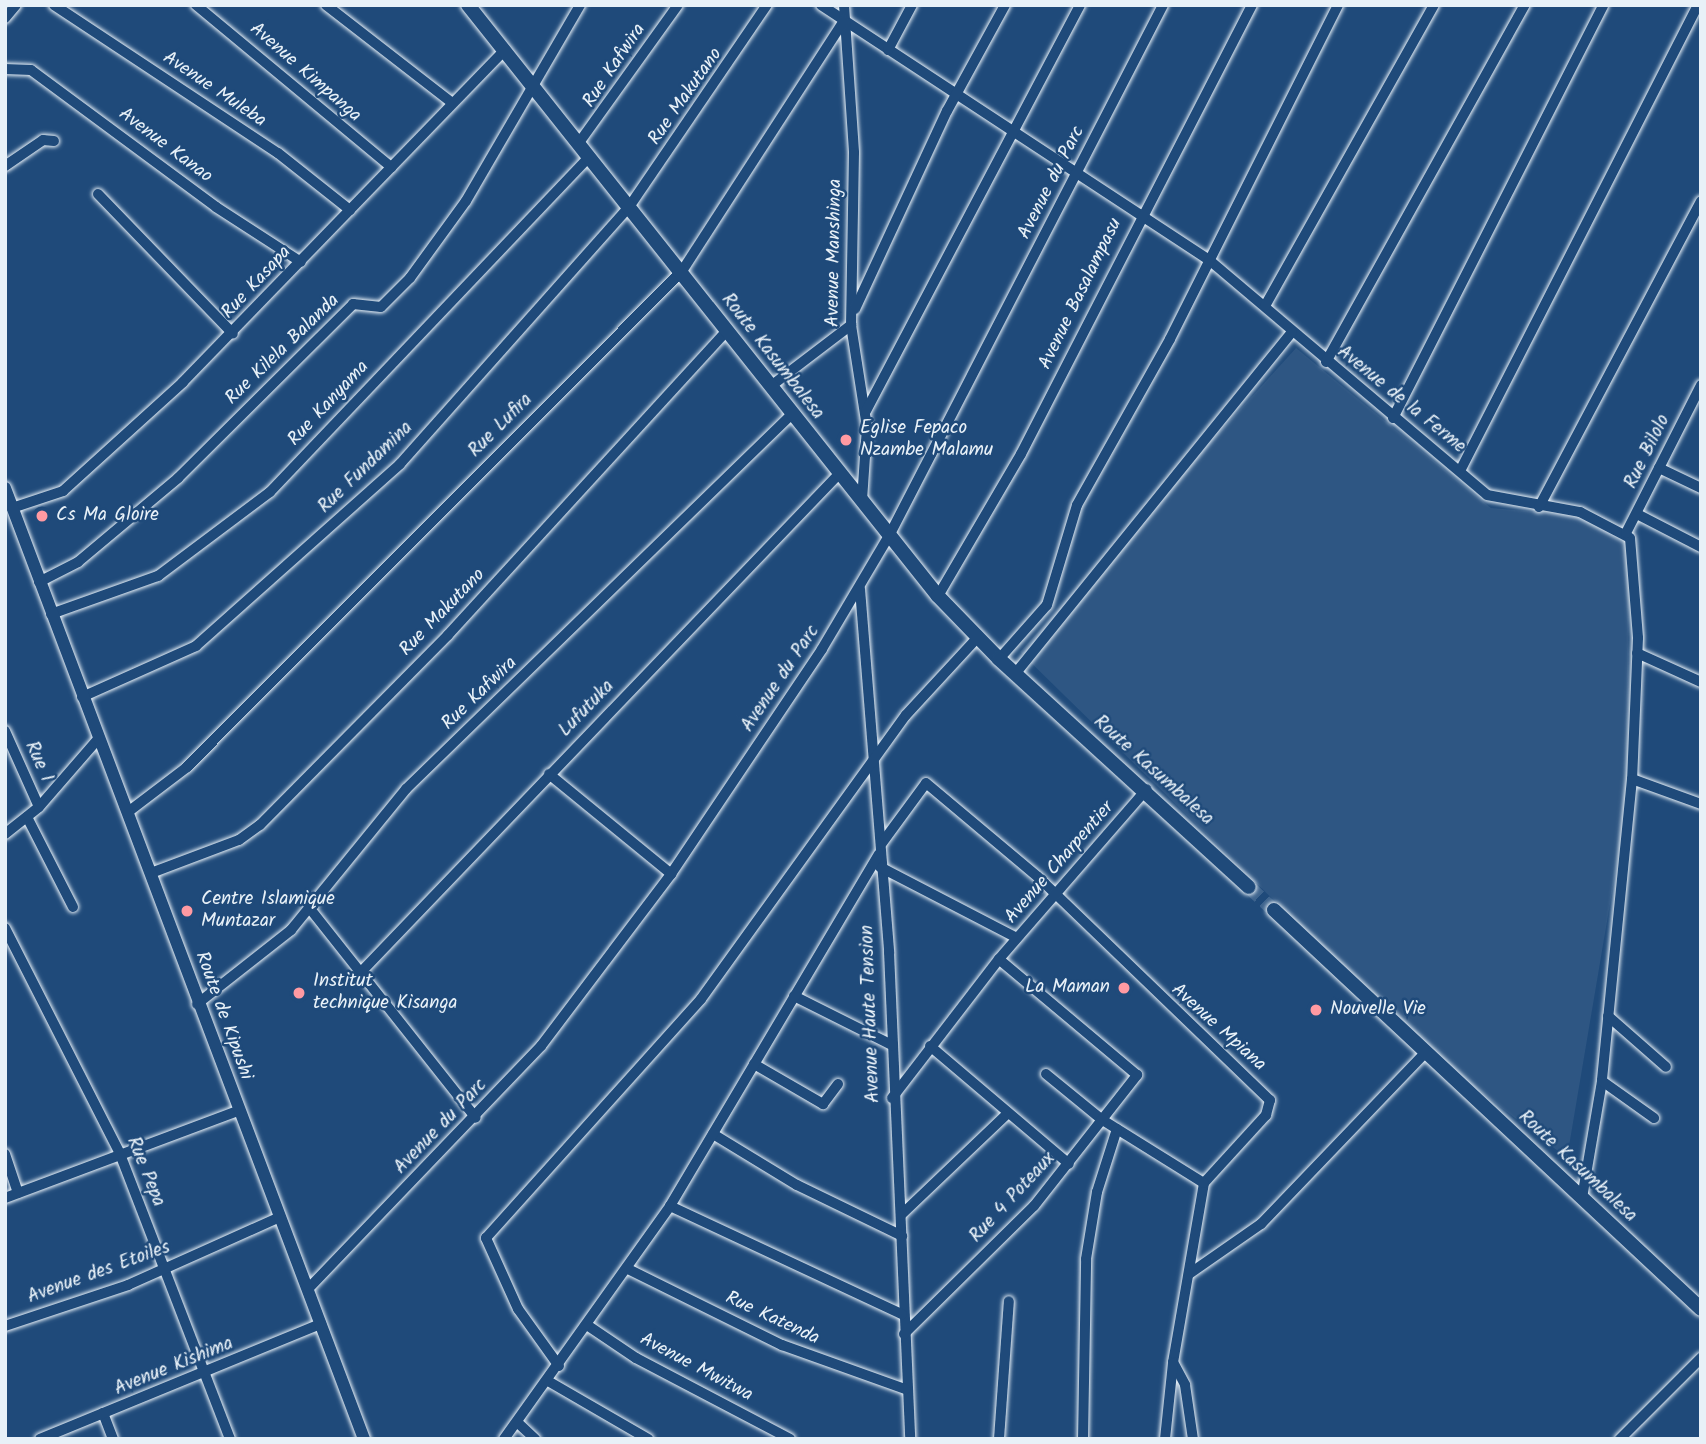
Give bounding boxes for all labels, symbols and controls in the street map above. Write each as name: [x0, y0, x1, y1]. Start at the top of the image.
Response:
street label: Avenue Kimpanga: [245, 18, 365, 128]
street label: Rue Kafwira: [579, 20, 651, 112]
street label: Rue Makutano: [644, 44, 728, 150]
street label: Avenue Muleba: [158, 47, 270, 133]
street label: Avenue Kanao: [114, 103, 216, 189]
street label: Avenue du Parc: [1014, 123, 1090, 243]
street label: Avenue Manshinga: [822, 179, 848, 327]
street label: Avenue Basalampasu: [1034, 215, 1128, 373]
street label: Rue Kasapa: [217, 242, 297, 324]
street label: Route Kasumbalesa: [716, 289, 828, 425]
street label: Rue Kilela Balanda: [221, 290, 345, 410]
street label: Avenue de la Ferme: [1332, 341, 1470, 459]
street label: Rue Kanyama: [284, 357, 374, 451]
street label: Rue Lufira: [464, 389, 538, 463]
street label: Rue Bilolo: [1620, 411, 1676, 493]
street label: Rue Fundamina: [314, 417, 418, 519]
place label: Eglise Fepaco Nzambe Malamu: [860, 418, 993, 462]
marker: Eglise Fepaco Nzambe Malamu: [838, 432, 854, 448]
place label: Cs Ma Gloire: [56, 505, 159, 527]
marker: Cs Ma Gloire: [34, 508, 50, 524]
street label: Rue Makutano: [395, 564, 491, 662]
street label: Avenue du Parc: [737, 621, 825, 737]
street label: Rue Kafwira: [437, 652, 523, 736]
street label: Lufutuka: [554, 676, 620, 742]
street label: Route Kasumbalesa: [1088, 711, 1218, 831]
street label: Rue I: [19, 738, 57, 786]
street label: Avenue Charpentier: [1001, 797, 1119, 929]
place label: Centre Islamique Muntazar: [201, 889, 335, 933]
marker: Centre Islamique Muntazar: [179, 903, 195, 919]
street label: Avenue Haute Tension: [857, 925, 885, 1103]
street label: Route de Kipushi: [189, 949, 257, 1083]
place label: Institut technique Kisanga: [313, 971, 457, 1015]
place label: La Maman: [1025, 977, 1110, 999]
street label: Avenue Mpiana: [1166, 979, 1270, 1077]
marker: La Maman: [1116, 980, 1132, 996]
marker: Institut technique Kisanga: [291, 985, 307, 1001]
place label: Nouvelle Vie: [1330, 999, 1426, 1021]
marker: Nouvelle Vie: [1308, 1002, 1324, 1018]
street label: Avenue du Parc: [390, 1075, 492, 1179]
street label: Route Kasumbalesa: [1513, 1106, 1641, 1228]
street label: Rue Pepa: [121, 1134, 169, 1210]
street label: Rue 4 Poteaux: [965, 1148, 1061, 1248]
street label: Avenue des Etoiles: [25, 1237, 173, 1309]
street label: Rue Katenda: [721, 1287, 823, 1351]
street label: Avenue Mwitwa: [636, 1329, 756, 1407]
street label: Avenue Kishima: [111, 1333, 237, 1401]

